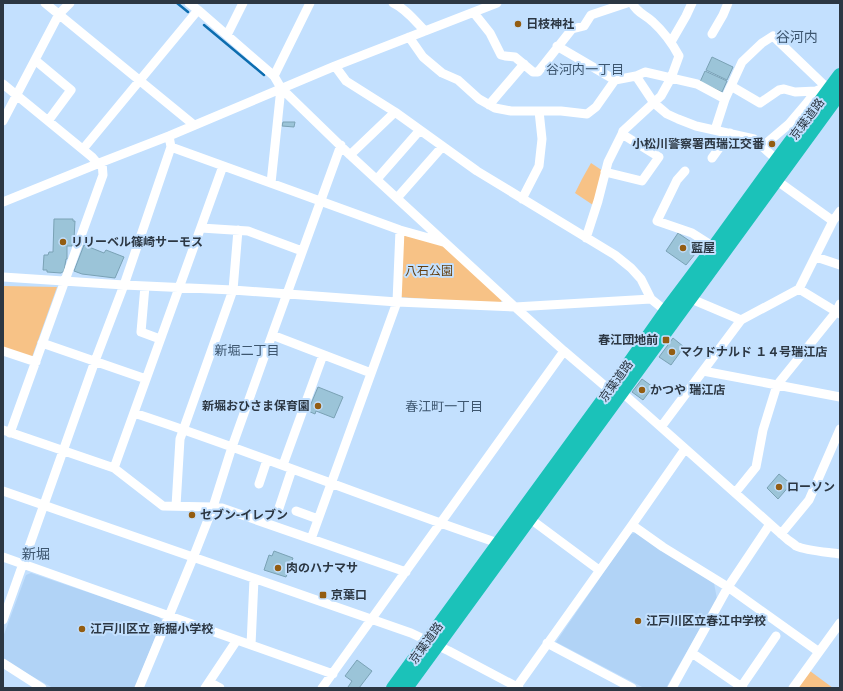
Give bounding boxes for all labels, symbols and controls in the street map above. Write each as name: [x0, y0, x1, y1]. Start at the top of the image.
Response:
place label: 日枝神社: [526, 17, 574, 31]
marker: 日枝神社: [513, 19, 523, 29]
district label: 谷河内: [776, 29, 818, 45]
district label: 谷河内一丁目: [546, 62, 624, 77]
street label: 京葉道路: [787, 96, 827, 142]
place label: 小松川警察署西瑞江交番: [632, 137, 765, 151]
marker: 小松川警察署西瑞江交番: [767, 139, 777, 149]
place label: リリーベル篠崎サーモス: [71, 235, 203, 249]
marker: リリーベル篠崎サーモス: [58, 237, 68, 247]
place label: 藍屋: [691, 241, 715, 255]
marker: 藍屋: [678, 243, 688, 253]
park label: 八石公園: [405, 264, 453, 278]
place label: 春江団地前: [598, 333, 658, 347]
marker: 春江団地前: [661, 335, 671, 345]
district label: 新堀二丁目: [214, 343, 280, 358]
place label: マクドナルド １４号瑞江店: [680, 345, 827, 359]
marker: マクドナルド １４号瑞江店: [667, 347, 677, 357]
street label: 京葉道路: [596, 357, 636, 405]
place label: かつや 瑞江店: [650, 383, 725, 397]
marker: かつや 瑞江店: [637, 385, 647, 395]
place label: 新堀おひさま保育園: [202, 399, 310, 413]
district label: 春江町一丁目: [405, 399, 483, 414]
marker: 新堀おひさま保育園: [313, 401, 323, 411]
place label: ローソン: [787, 480, 835, 494]
marker: ローソン: [774, 482, 784, 492]
place label: セブン-イレブン: [200, 508, 288, 522]
marker: セブン-イレブン: [187, 510, 197, 520]
district label: 新堀: [22, 546, 50, 562]
place label: 肉のハナマサ: [286, 561, 358, 575]
marker: 肉のハナマサ: [273, 563, 283, 573]
place label: 京葉口: [331, 588, 367, 602]
marker: 京葉口: [318, 590, 328, 600]
place label: 江戸川区立春江中学校: [646, 614, 766, 628]
marker: 江戸川区立春江中学校: [633, 616, 643, 626]
street label: 京葉道路: [406, 619, 446, 667]
place label: 江戸川区立 新掘小学校: [90, 622, 213, 636]
marker: 江戸川区立 新掘小学校: [77, 624, 87, 634]

